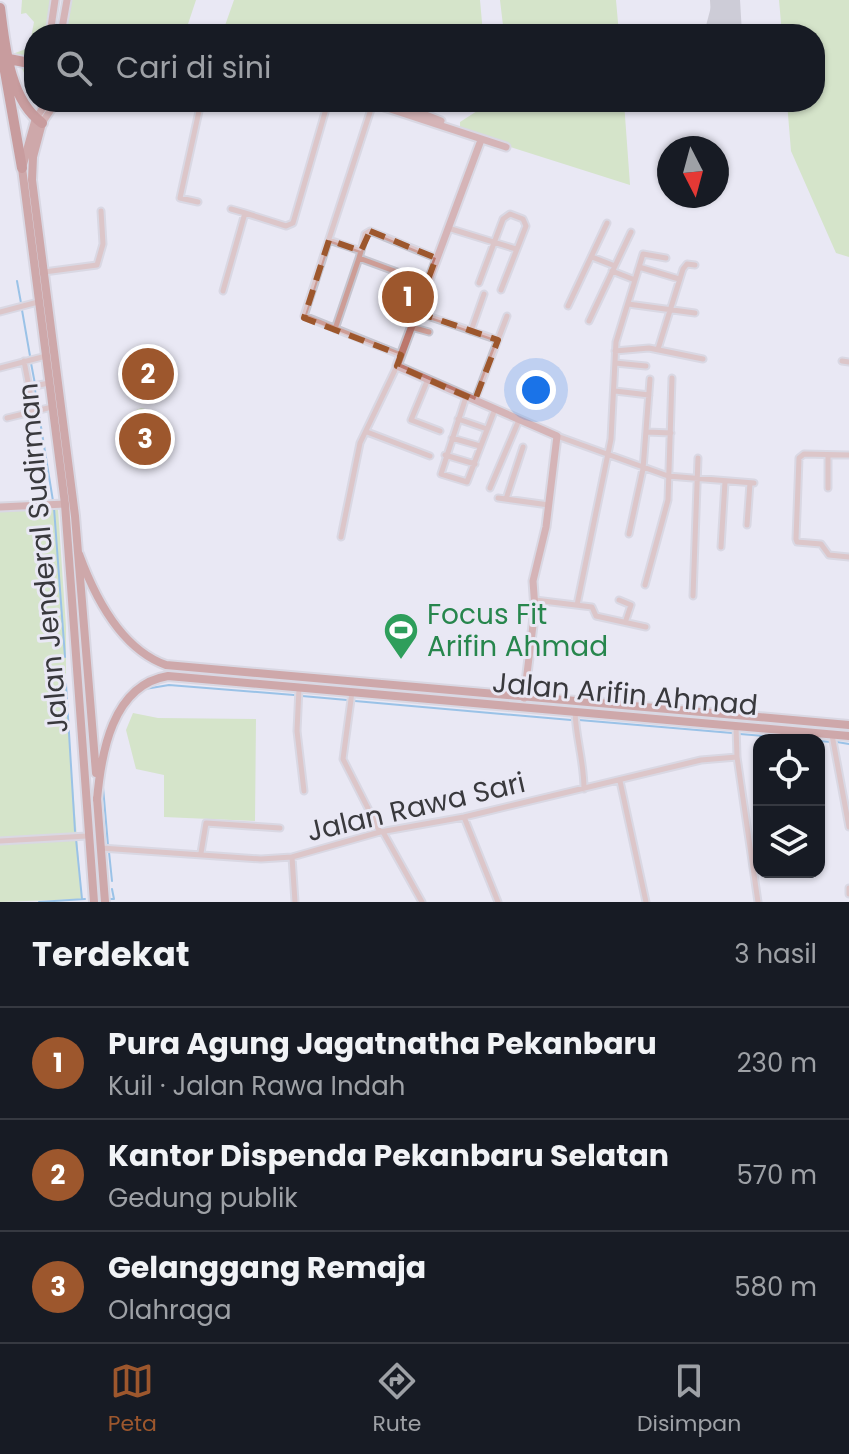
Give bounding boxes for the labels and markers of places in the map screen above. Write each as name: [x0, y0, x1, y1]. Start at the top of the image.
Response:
pin: 1: [382, 267, 434, 327]
pin: 2: [122, 344, 174, 404]
pin: 3: [119, 409, 171, 469]
place label: Focus Fit Arifin Ahmad: [427, 595, 608, 666]
sports icon: Focus Fit Arifin Ahmad: [382, 611, 420, 661]

